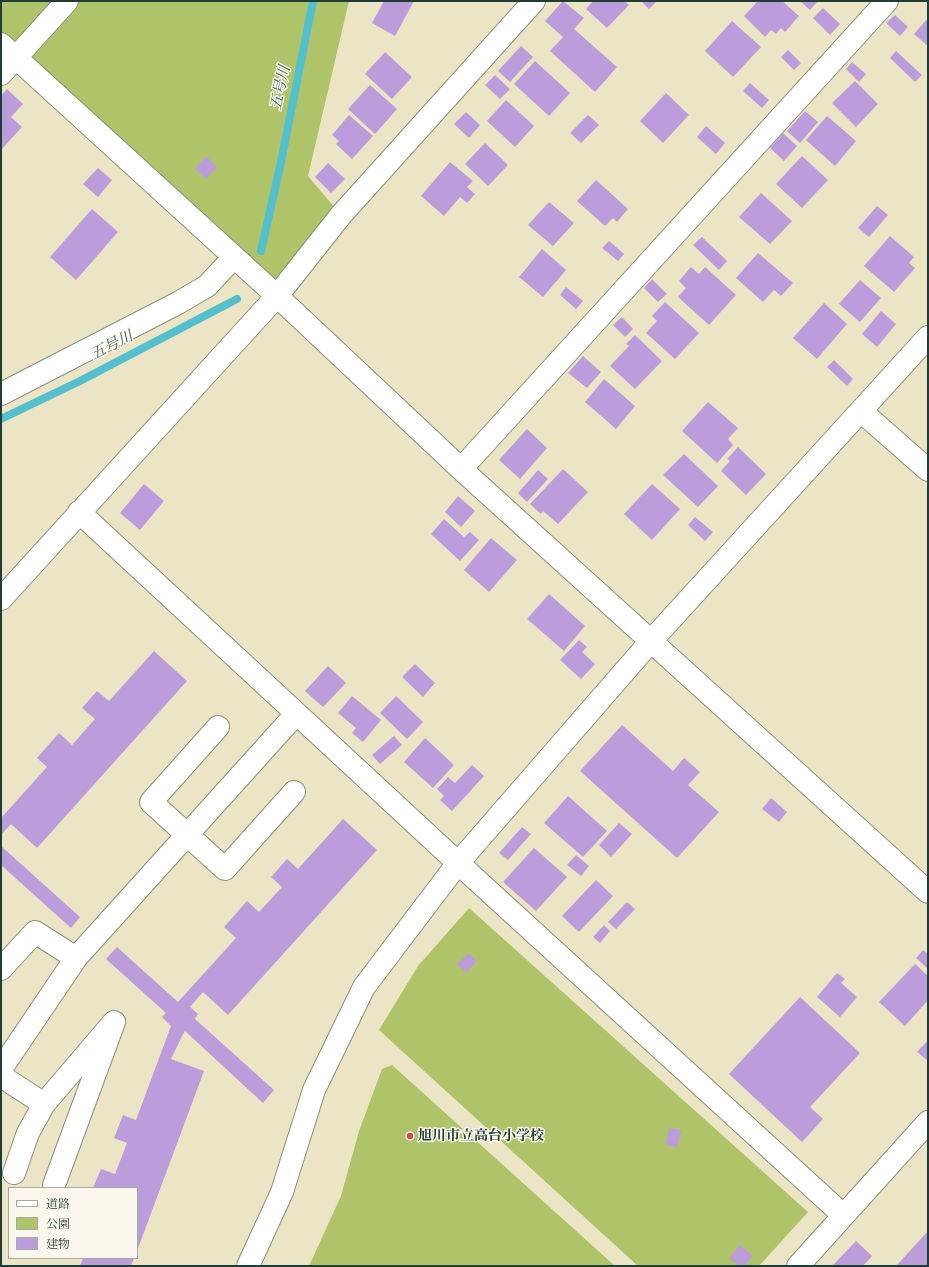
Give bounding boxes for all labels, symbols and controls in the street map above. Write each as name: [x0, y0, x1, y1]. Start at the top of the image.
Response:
water label: 五号川: [268, 64, 294, 112]
water label: 五号川: [88, 328, 136, 364]
place label: 旭川市立高台小学校: [418, 1128, 544, 1144]
marker: 旭川市立高台小学校: [405, 1131, 415, 1141]
legend: [8, 1187, 138, 1259]
text: 道路: [46, 1195, 70, 1212]
text: 公園: [46, 1215, 70, 1232]
text: 建物: [46, 1235, 70, 1252]

